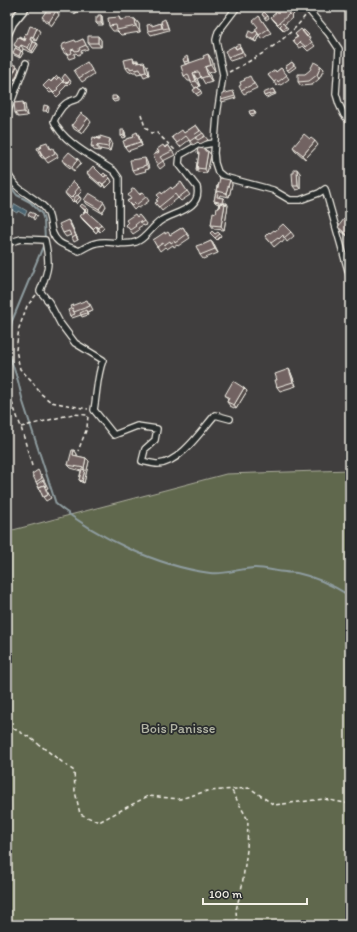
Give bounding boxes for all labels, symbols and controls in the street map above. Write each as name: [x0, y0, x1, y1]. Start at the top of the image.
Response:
park label: Bois Panisse: [141, 720, 216, 737]
scale bar: [203, 880, 307, 906]
text: 100 m: [209, 887, 242, 901]

